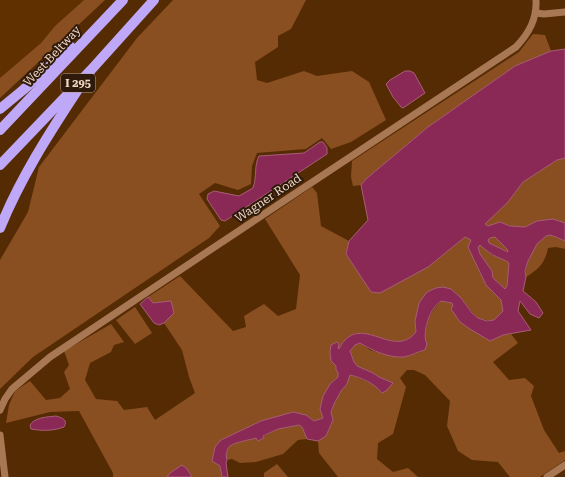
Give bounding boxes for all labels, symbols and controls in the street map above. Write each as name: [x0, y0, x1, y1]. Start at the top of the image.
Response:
street label: West Beltway: [20, 22, 84, 89]
road number: I 295: [61, 74, 95, 92]
street label: Wagner Road: [232, 171, 304, 225]

